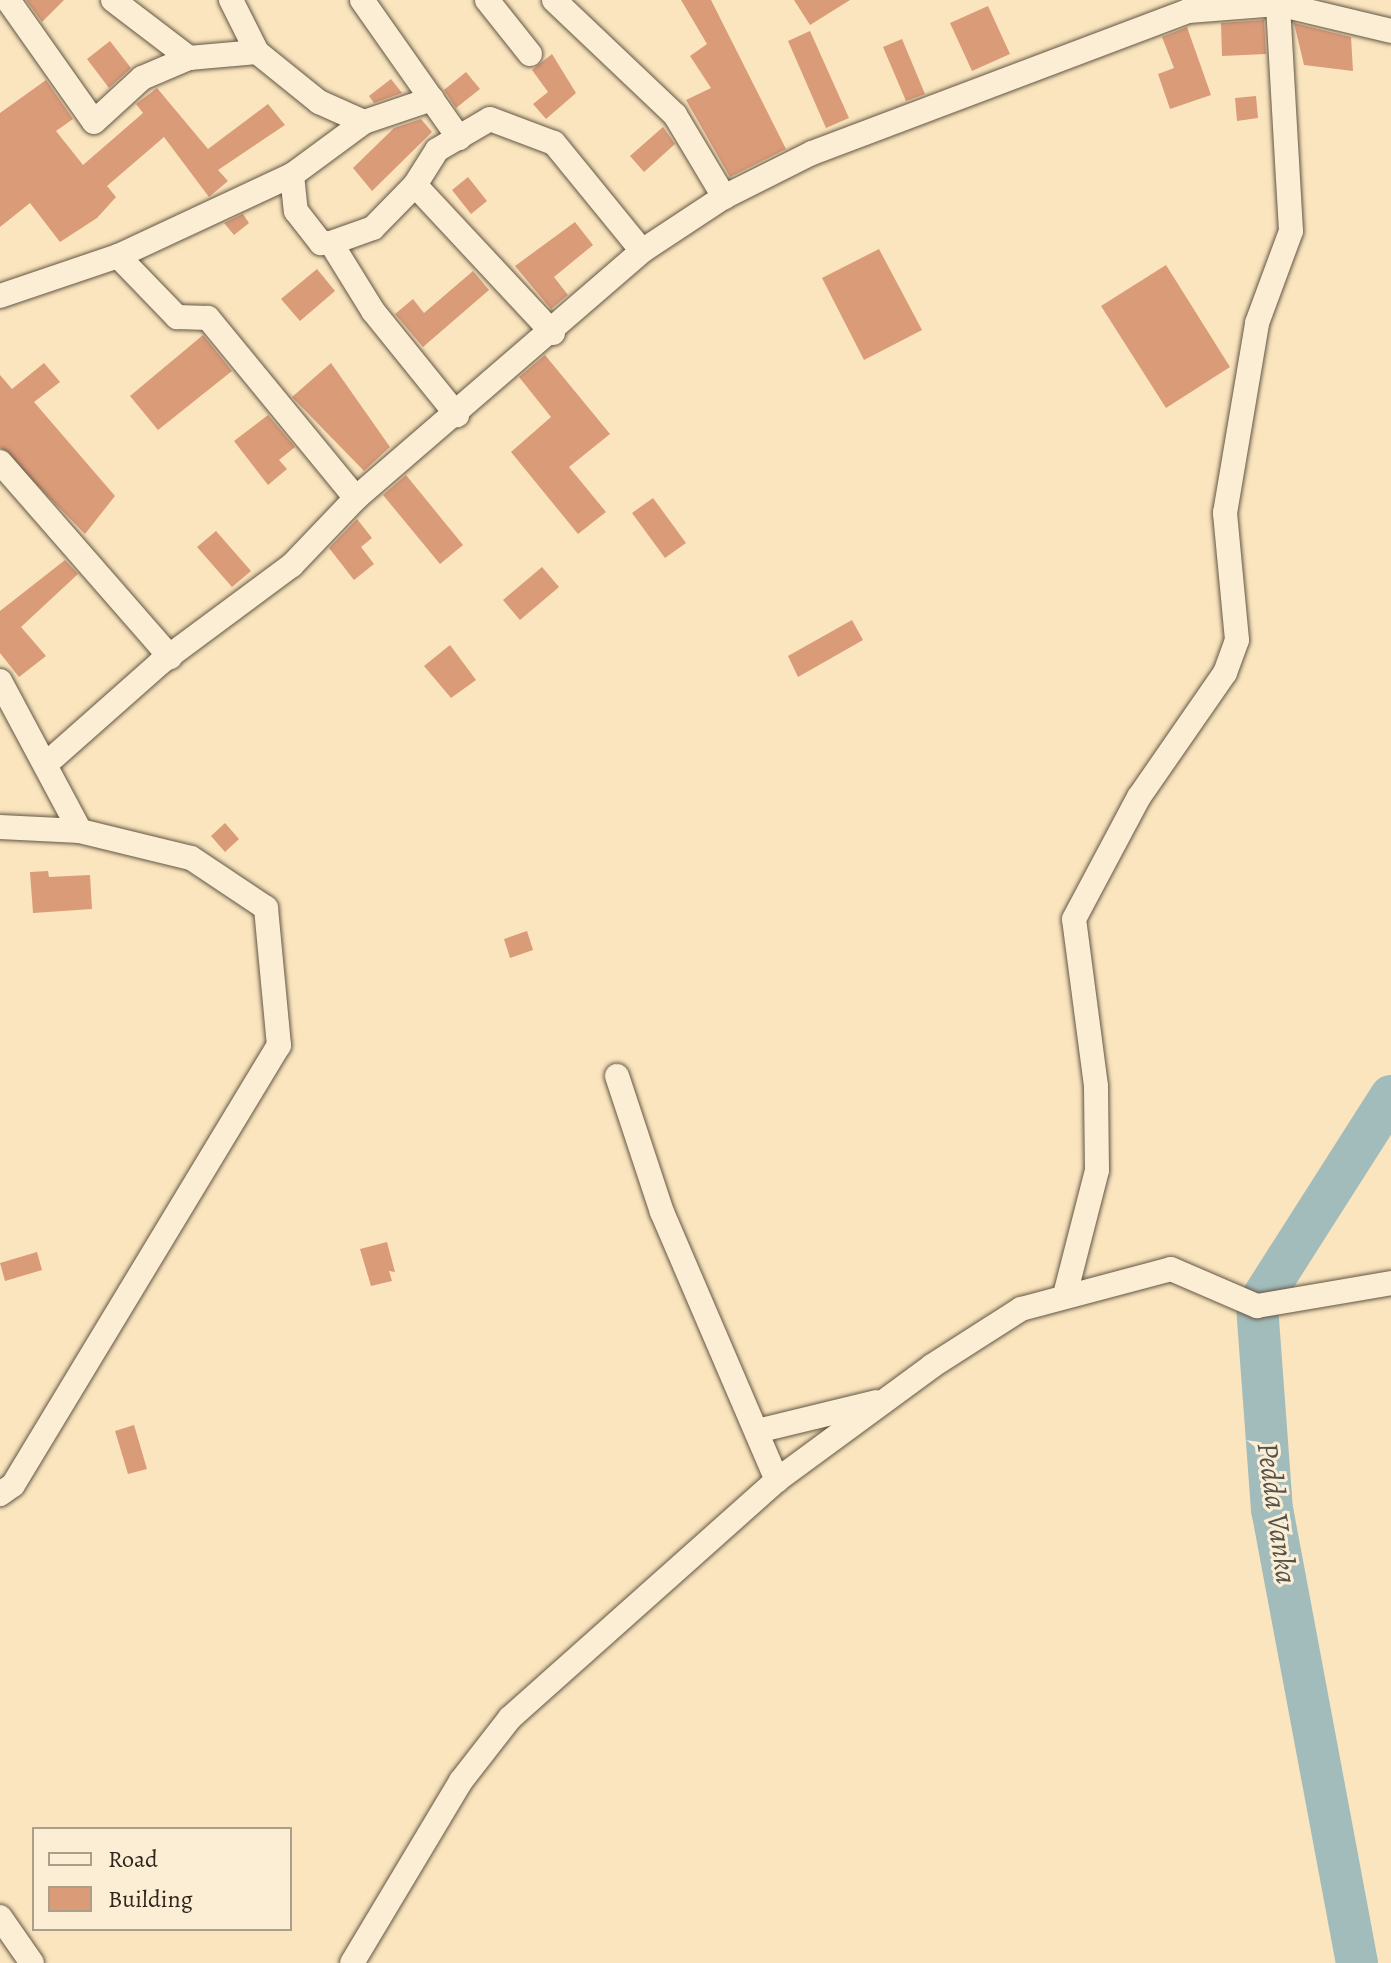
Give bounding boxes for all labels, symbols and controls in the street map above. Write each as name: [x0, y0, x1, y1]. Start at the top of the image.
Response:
water label: Pedda Vanka: [1249, 1440, 1305, 1586]
legend: [32, 1827, 292, 1931]
text: Road: [108, 1843, 158, 1875]
text: Building: [108, 1883, 193, 1915]

